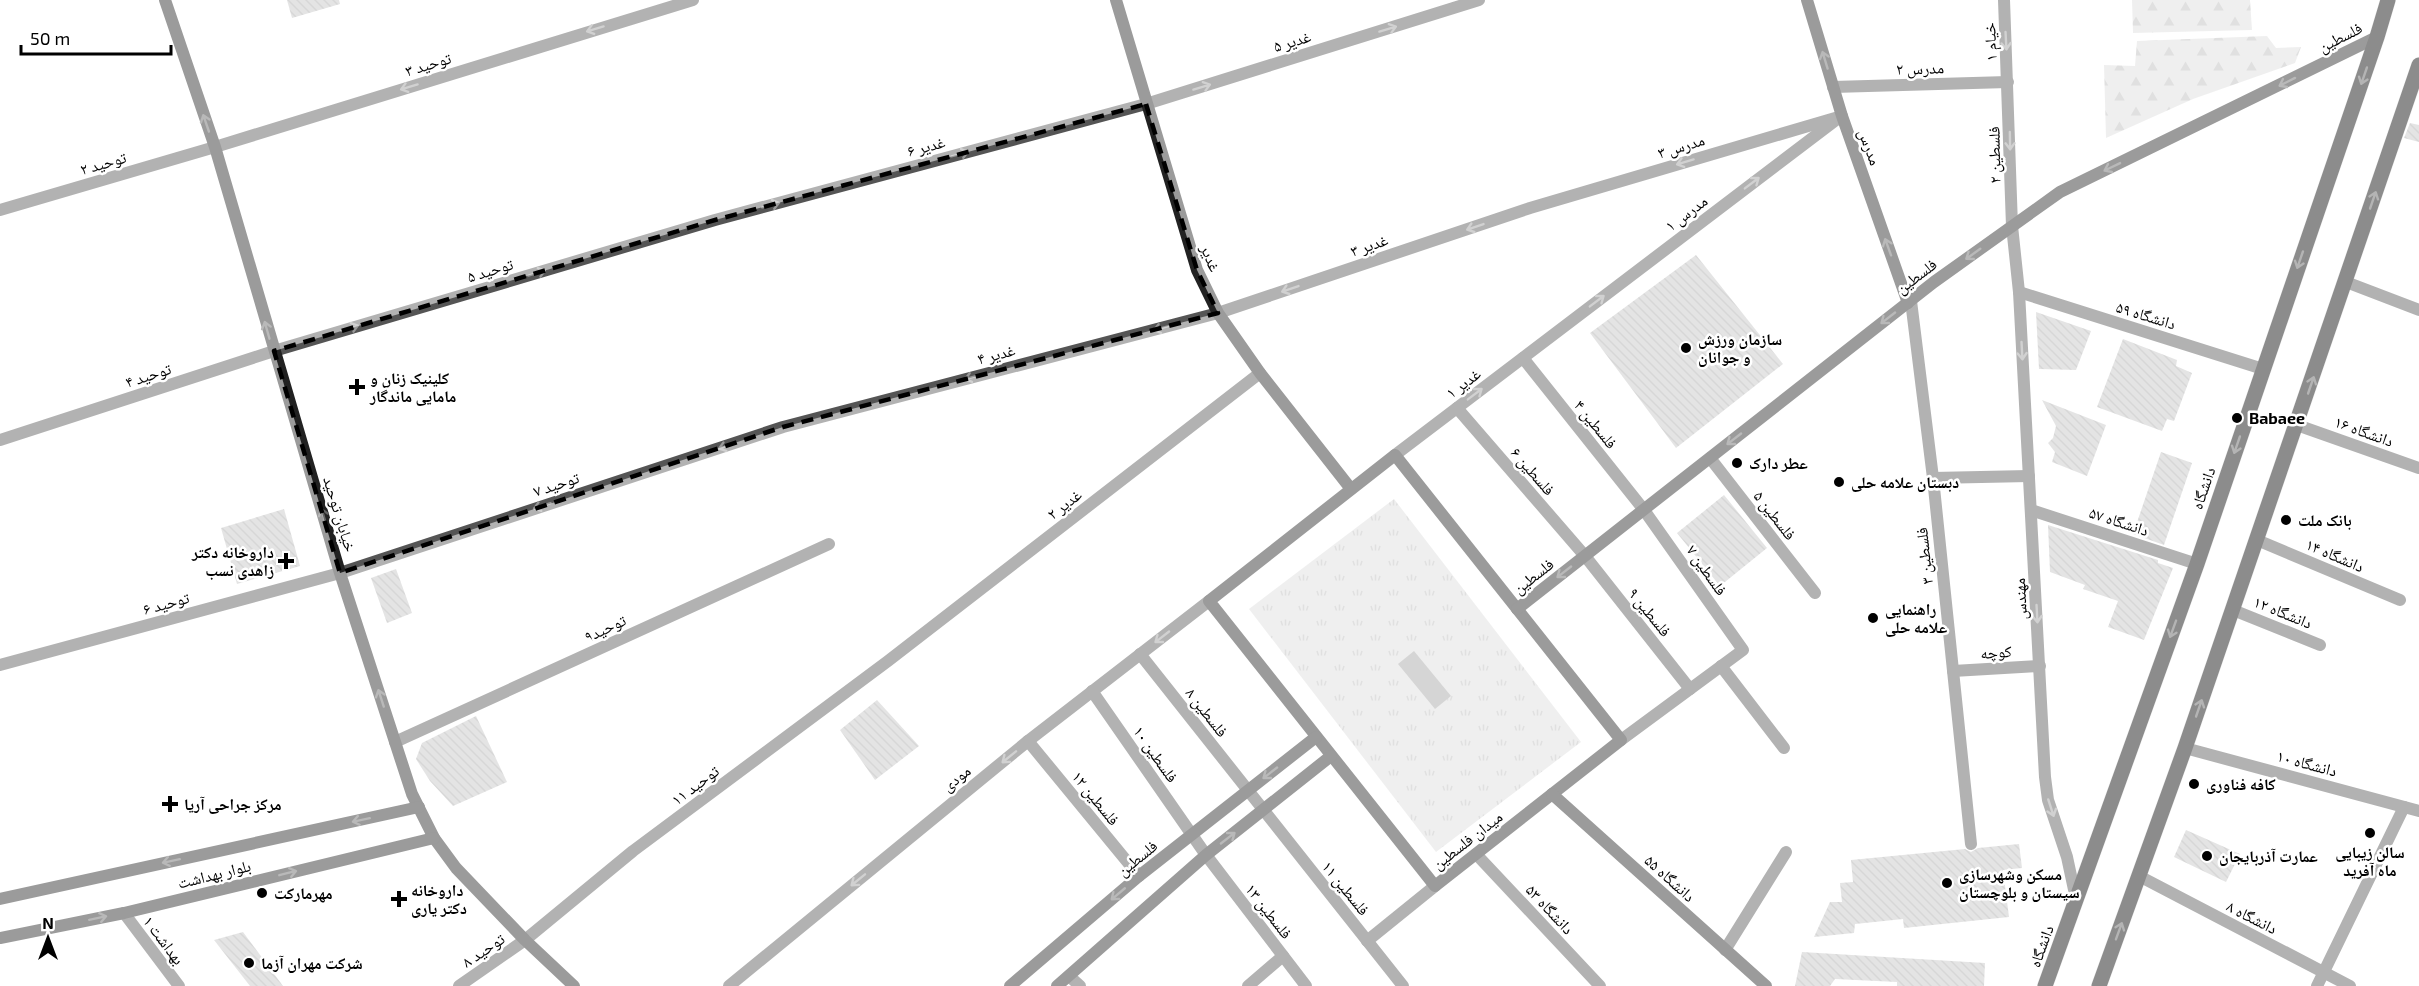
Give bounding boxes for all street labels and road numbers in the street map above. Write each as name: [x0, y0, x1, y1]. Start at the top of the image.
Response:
street label: فلسطین: [2315, 18, 2366, 57]
street label: خیام ۱: [1979, 22, 2002, 62]
street label: غدیر ۵: [1271, 26, 1313, 56]
street label: توحید ۳: [402, 47, 454, 80]
street label: مدرس ۲: [1896, 57, 1944, 80]
street label: مدرس: [1853, 126, 1886, 168]
street label: فلسطین ۲: [1984, 126, 2005, 184]
street label: مدرس ۳: [1655, 129, 1707, 164]
street label: غدیر ۶: [905, 131, 947, 161]
street label: توحید ۲: [78, 147, 129, 179]
street label: مدرس ۱: [1661, 191, 1712, 236]
street label: غدیر ۳: [1348, 229, 1390, 261]
street label: غدیر: [1196, 241, 1225, 275]
street label: توحید ۵: [464, 253, 516, 286]
street label: فلسطین: [1891, 254, 1941, 299]
street label: دانشگاه ۵۹: [2114, 296, 2178, 333]
street label: غدیر ۴: [975, 339, 1017, 369]
street label: توحید ۴: [122, 358, 174, 392]
street label: غدیر ۱: [1442, 363, 1484, 403]
street label: فلسطین ۴: [1569, 395, 1622, 453]
street label: دانشگاه ۱۶: [2332, 411, 2396, 450]
street label: فلسطین ۶: [1506, 443, 1559, 500]
street label: دانشگاه: [2186, 464, 2219, 511]
street label: توحید ۷: [530, 467, 582, 501]
street label: خیابان توحید: [318, 474, 361, 554]
street label: غدیر ۲: [1043, 484, 1085, 524]
street label: فلسطین ۵: [1749, 486, 1800, 544]
street label: دانشگاه ۵۷: [2087, 502, 2151, 539]
street label: فلسطین ۳: [1911, 526, 1938, 585]
street label: دانشگاه ۱۴: [2303, 534, 2367, 575]
street label: فلسطین ۷: [1682, 541, 1732, 600]
street label: فلسطین: [1509, 554, 1558, 599]
street label: مهندس: [2009, 578, 2032, 620]
street label: فلسطین ۹: [1623, 583, 1676, 641]
street label: توحید ۶: [141, 587, 192, 619]
street label: دانشگاه ۱۲: [2251, 591, 2315, 632]
street label: توحید۹: [581, 610, 629, 646]
street label: کوچه: [1980, 641, 2013, 663]
street label: فلسطین ۸: [1181, 683, 1232, 741]
street label: فلسطین ۱۰: [1129, 722, 1183, 787]
street label: دانشگاه ۱۰: [2275, 745, 2339, 780]
street label: توحید ۱۱: [667, 760, 723, 809]
street label: مودی: [938, 760, 975, 796]
street label: فلسطین ۱۲: [1067, 767, 1124, 830]
street label: میدان فلسطین: [1428, 806, 1507, 874]
street label: فلسطین: [1113, 836, 1162, 881]
street label: دانشگاه ۵۵: [1641, 850, 1699, 905]
street label: بلوار بهداشت: [175, 855, 253, 893]
street label: فلسطین ۱۱: [1317, 857, 1374, 920]
street label: فلسطین ۱۳: [1241, 879, 1297, 943]
street label: دانشگاه ۵۳: [1523, 880, 1578, 938]
street label: دانشگاه ۸: [2224, 896, 2281, 937]
street label: بهداشت ۱: [139, 912, 189, 968]
street label: دانشگاه: [2024, 922, 2057, 969]
street label: توحید ۸: [458, 928, 508, 972]

